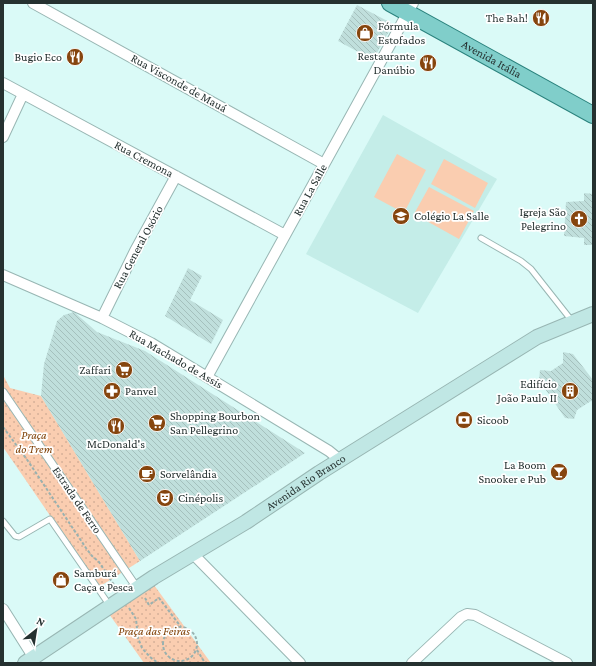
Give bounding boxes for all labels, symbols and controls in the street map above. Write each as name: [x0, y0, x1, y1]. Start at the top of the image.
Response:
restaurant icon: The Bah!: [531, 8, 551, 28]
place label: The Bah!: [486, 11, 528, 25]
place label: Fórmula Estofados: [378, 19, 425, 47]
shop icon: Fórmula Estofados: [355, 23, 375, 43]
street label: Avenida Itália: [459, 37, 524, 81]
restaurant icon: Bugio Eco: [65, 47, 85, 67]
place label: Restaurante Danúbio: [357, 49, 415, 77]
place label: Bugio Eco: [15, 50, 62, 64]
street label: Rua Visconde de Mauá: [129, 51, 230, 115]
restaurant icon: Restaurante Danúbio: [418, 53, 438, 73]
street label: Rua Cremona: [112, 138, 176, 181]
street label: Rua La Salle: [290, 162, 330, 218]
street label: Rua General Osório: [110, 203, 166, 291]
place label: Igreja São Pelegrino: [519, 205, 566, 233]
school or university icon: Colégio La Salle: [391, 206, 411, 226]
place label: Colégio La Salle: [414, 209, 489, 223]
church icon: Igreja São Pelegrino: [569, 209, 589, 229]
street label: Rua Machado de Assis: [127, 327, 225, 392]
supermarket icon: Zaffari: [114, 360, 134, 380]
place label: Zaffari: [79, 363, 111, 377]
place label: Edifício João Paulo II: [496, 377, 557, 405]
pharmacy icon: Panvel: [102, 381, 122, 401]
building icon: Edifício João Paulo II: [560, 381, 580, 401]
place label: Panvel: [125, 384, 157, 398]
place label: Shopping Bourbon San Pellegrino: [170, 409, 260, 437]
bank icon: Sicoob: [454, 410, 474, 430]
supermarket icon: Shopping Bourbon San Pellegrino: [147, 413, 167, 433]
place label: Sicoob: [477, 413, 509, 427]
restaurant icon: McDonald's: [106, 416, 126, 436]
park label: Praça do Trem: [16, 428, 53, 456]
place label: McDonald's: [87, 437, 145, 451]
street label: Avenida Rio Branco: [263, 451, 348, 514]
place label: La Boom Snooker e Pub: [479, 458, 546, 486]
bar icon: La Boom Snooker e Pub: [549, 462, 569, 482]
street label: Estrada de Ferro: [49, 464, 105, 536]
cafe icon: Sorvelândia: [137, 464, 157, 484]
place label: Sorvelândia: [160, 467, 217, 481]
theatre icon: Cinépolis: [155, 488, 175, 508]
place label: Cinépolis: [178, 491, 223, 505]
place label: Samburá Caça e Pesca: [74, 566, 134, 594]
shop icon: Samburá Caça e Pesca: [51, 570, 71, 590]
north arrow: [16, 610, 56, 650]
text: N: [35, 614, 48, 629]
park label: Praça das Feiras: [118, 624, 190, 638]

